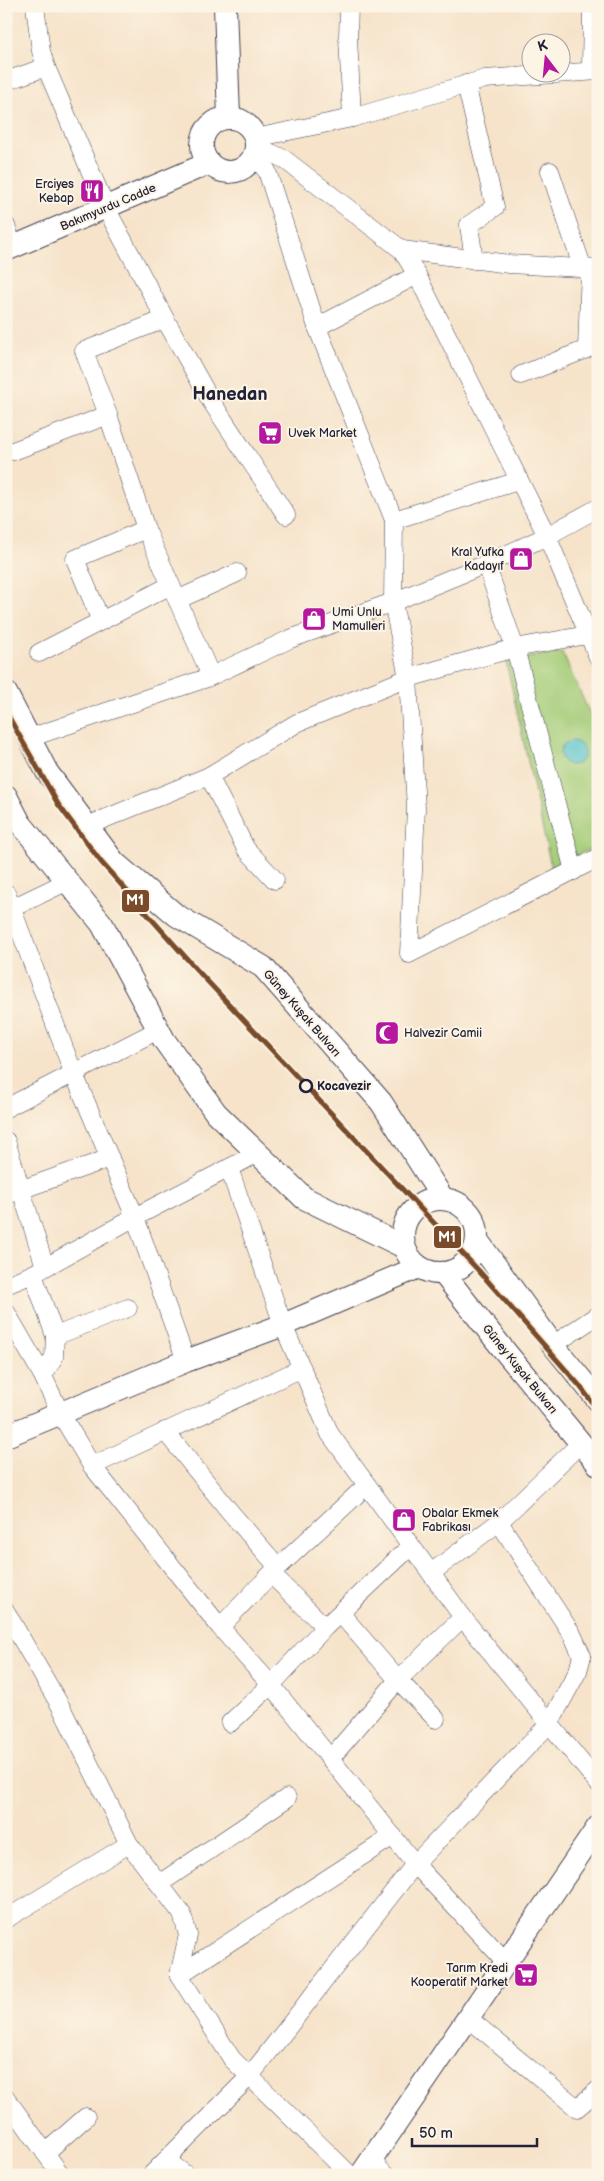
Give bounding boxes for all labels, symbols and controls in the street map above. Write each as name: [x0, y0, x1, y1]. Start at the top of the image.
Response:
north arrow: [522, 32, 572, 82]
text: K: [536, 36, 550, 55]
place label: Erciyes Kebap: [35, 177, 74, 206]
restaurant icon: Erciyes Kebap: [79, 178, 105, 204]
street label: Bakımyurdu Cadde: [58, 180, 158, 234]
district label: Hanedan: [193, 384, 267, 405]
supermarket icon: Uvek Market: [257, 420, 283, 446]
place label: Uvek Market: [288, 426, 357, 441]
place label: Kral Yufka Kadayıf: [451, 545, 504, 574]
shop icon: Kral Yufka Kadayıf: [508, 546, 534, 572]
place label: Umi Unlu Mamulleri: [332, 605, 385, 634]
shop icon: Umi Unlu Mamulleri: [301, 606, 327, 632]
line badge: M1: [121, 889, 150, 913]
text: M1: [126, 892, 144, 909]
street label: Güney Kuşak Bulvarı: [260, 967, 344, 1060]
mosque icon: Halvezir Camii: [374, 1020, 400, 1046]
place label: Halvezir Camii: [404, 1026, 482, 1041]
marker: Kocavezir: [299, 1079, 313, 1093]
place label: Kocavezir: [317, 1079, 371, 1094]
line badge: M1: [433, 1225, 462, 1249]
text: M1: [438, 1229, 456, 1246]
street label: Güney Kuşak Bulvarı: [479, 1322, 560, 1417]
place label: Obalar Ekmek Fabrikası: [422, 1506, 498, 1535]
shop icon: Obalar Ekmek Fabrikası: [391, 1507, 417, 1533]
place label: Tarım Kredi Kooperatif Market: [410, 1961, 508, 1990]
supermarket icon: Tarım Kredi Kooperatif Market: [513, 1962, 539, 1988]
scale bar: [412, 2116, 536, 2148]
text: 50 m: [419, 2124, 453, 2143]

